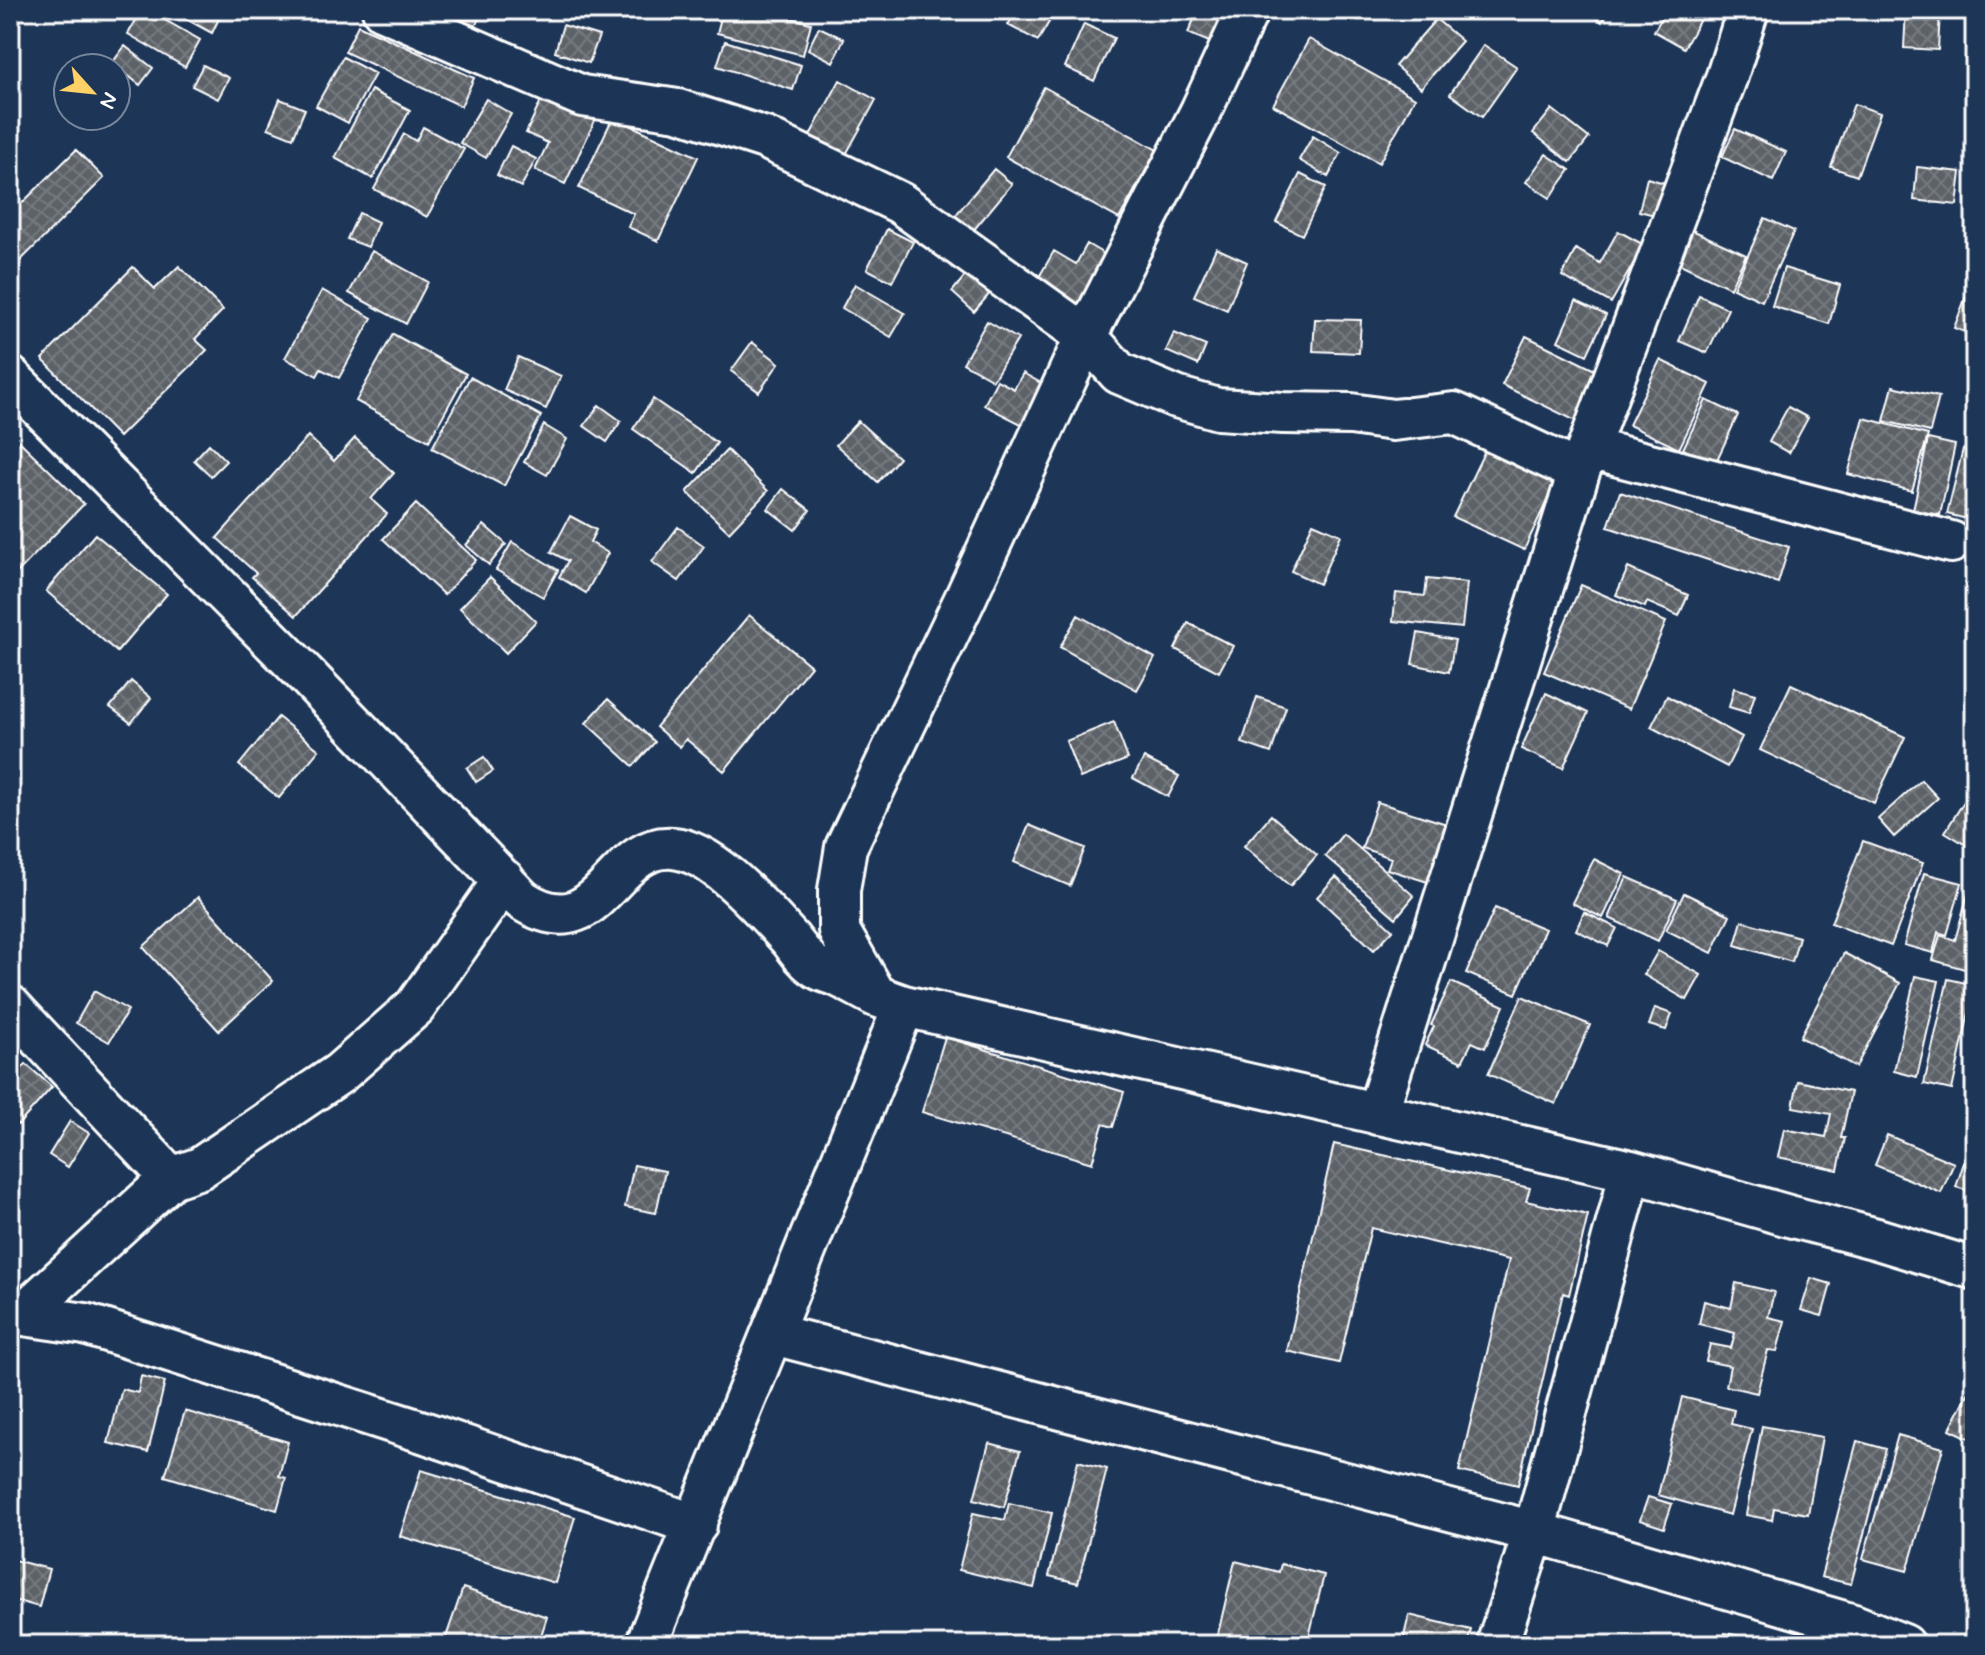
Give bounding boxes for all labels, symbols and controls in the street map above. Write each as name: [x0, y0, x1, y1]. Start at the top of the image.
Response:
north arrow: [52, 52, 132, 132]
text: N: [92, 87, 124, 113]

